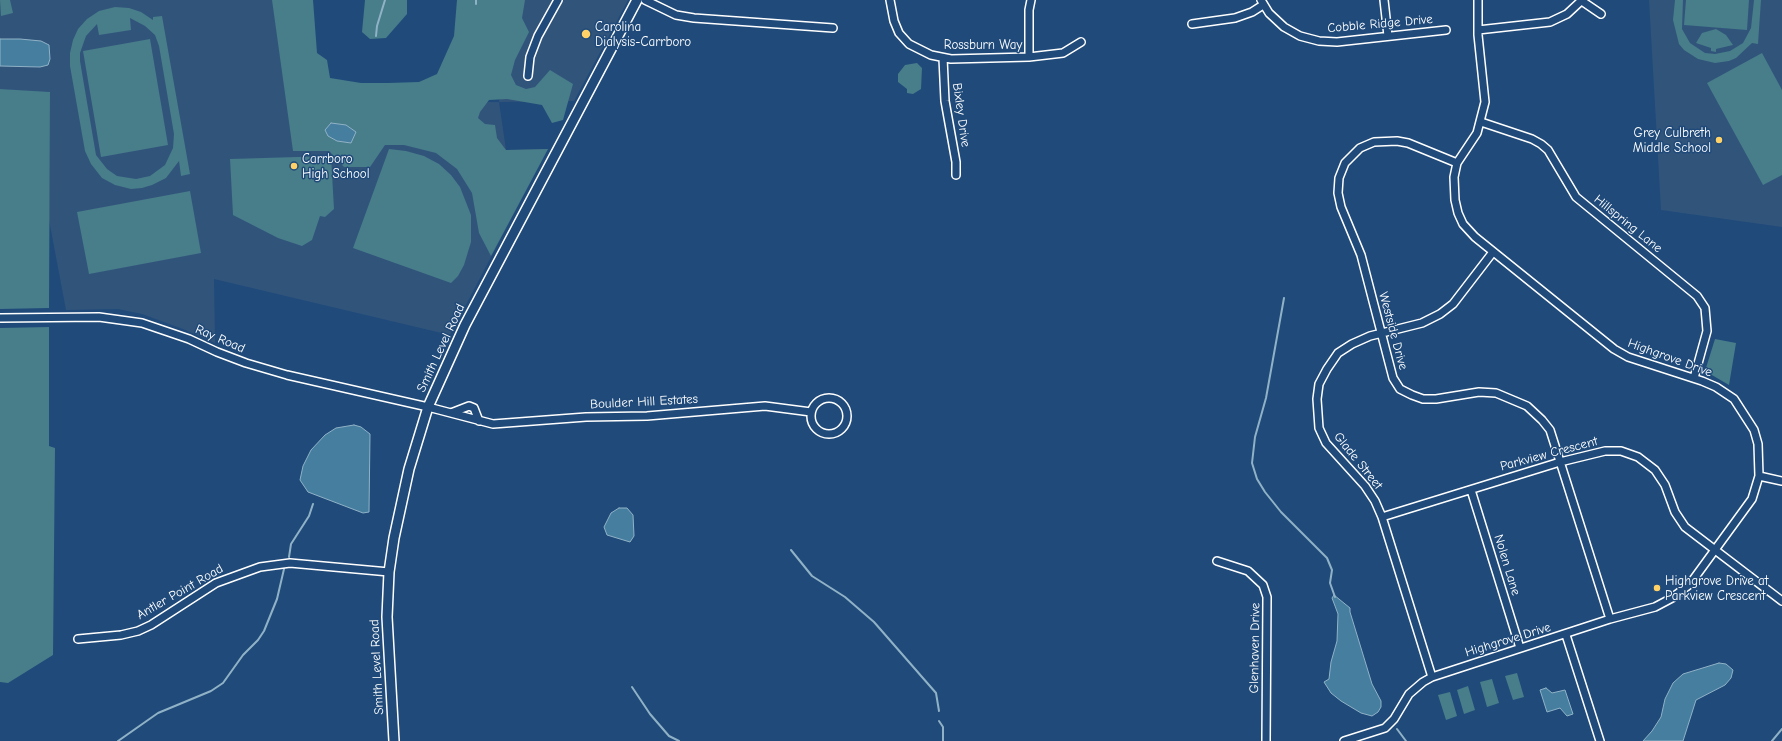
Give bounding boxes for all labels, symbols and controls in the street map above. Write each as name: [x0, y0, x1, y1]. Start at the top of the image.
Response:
street label: Cobble Ridge Drive: [1327, 12, 1433, 36]
place label: Carolina Dialysis-Carrboro: [595, 19, 691, 50]
marker: Carolina Dialysis-Carrboro: [580, 28, 592, 40]
street label: Rossburn Way: [944, 37, 1022, 53]
street label: Bixley Drive: [949, 82, 973, 148]
place label: Grey Culbreth Middle School: [1633, 125, 1711, 156]
marker: Grey Culbreth Middle School: [1714, 135, 1724, 145]
place label: Carrboro High School: [302, 151, 370, 182]
marker: Carrboro High School: [289, 161, 299, 171]
street label: Hillspring Lane: [1591, 192, 1665, 256]
street label: Westside Drive: [1375, 290, 1411, 372]
street label: Smith Level Road: [414, 301, 468, 395]
street label: Ray Road: [193, 322, 247, 356]
street label: Highgrove Drive: [1626, 335, 1714, 381]
street label: Boulder Hill Estates: [590, 391, 698, 413]
street label: Glade Street: [1330, 429, 1386, 493]
street label: Parkview Crescent: [1499, 433, 1599, 475]
street label: Nolen Lane: [1490, 533, 1524, 597]
street label: Antler Point Road: [134, 561, 226, 623]
place label: Highgrove Drive at Parkview Crescent: [1665, 573, 1769, 604]
marker: Highgrove Drive at Parkview Crescent: [1652, 583, 1662, 593]
street label: Glenhaven Drive: [1246, 603, 1264, 693]
street label: Smith Level Road: [367, 619, 387, 715]
street label: Highgrove Drive: [1463, 620, 1553, 660]

